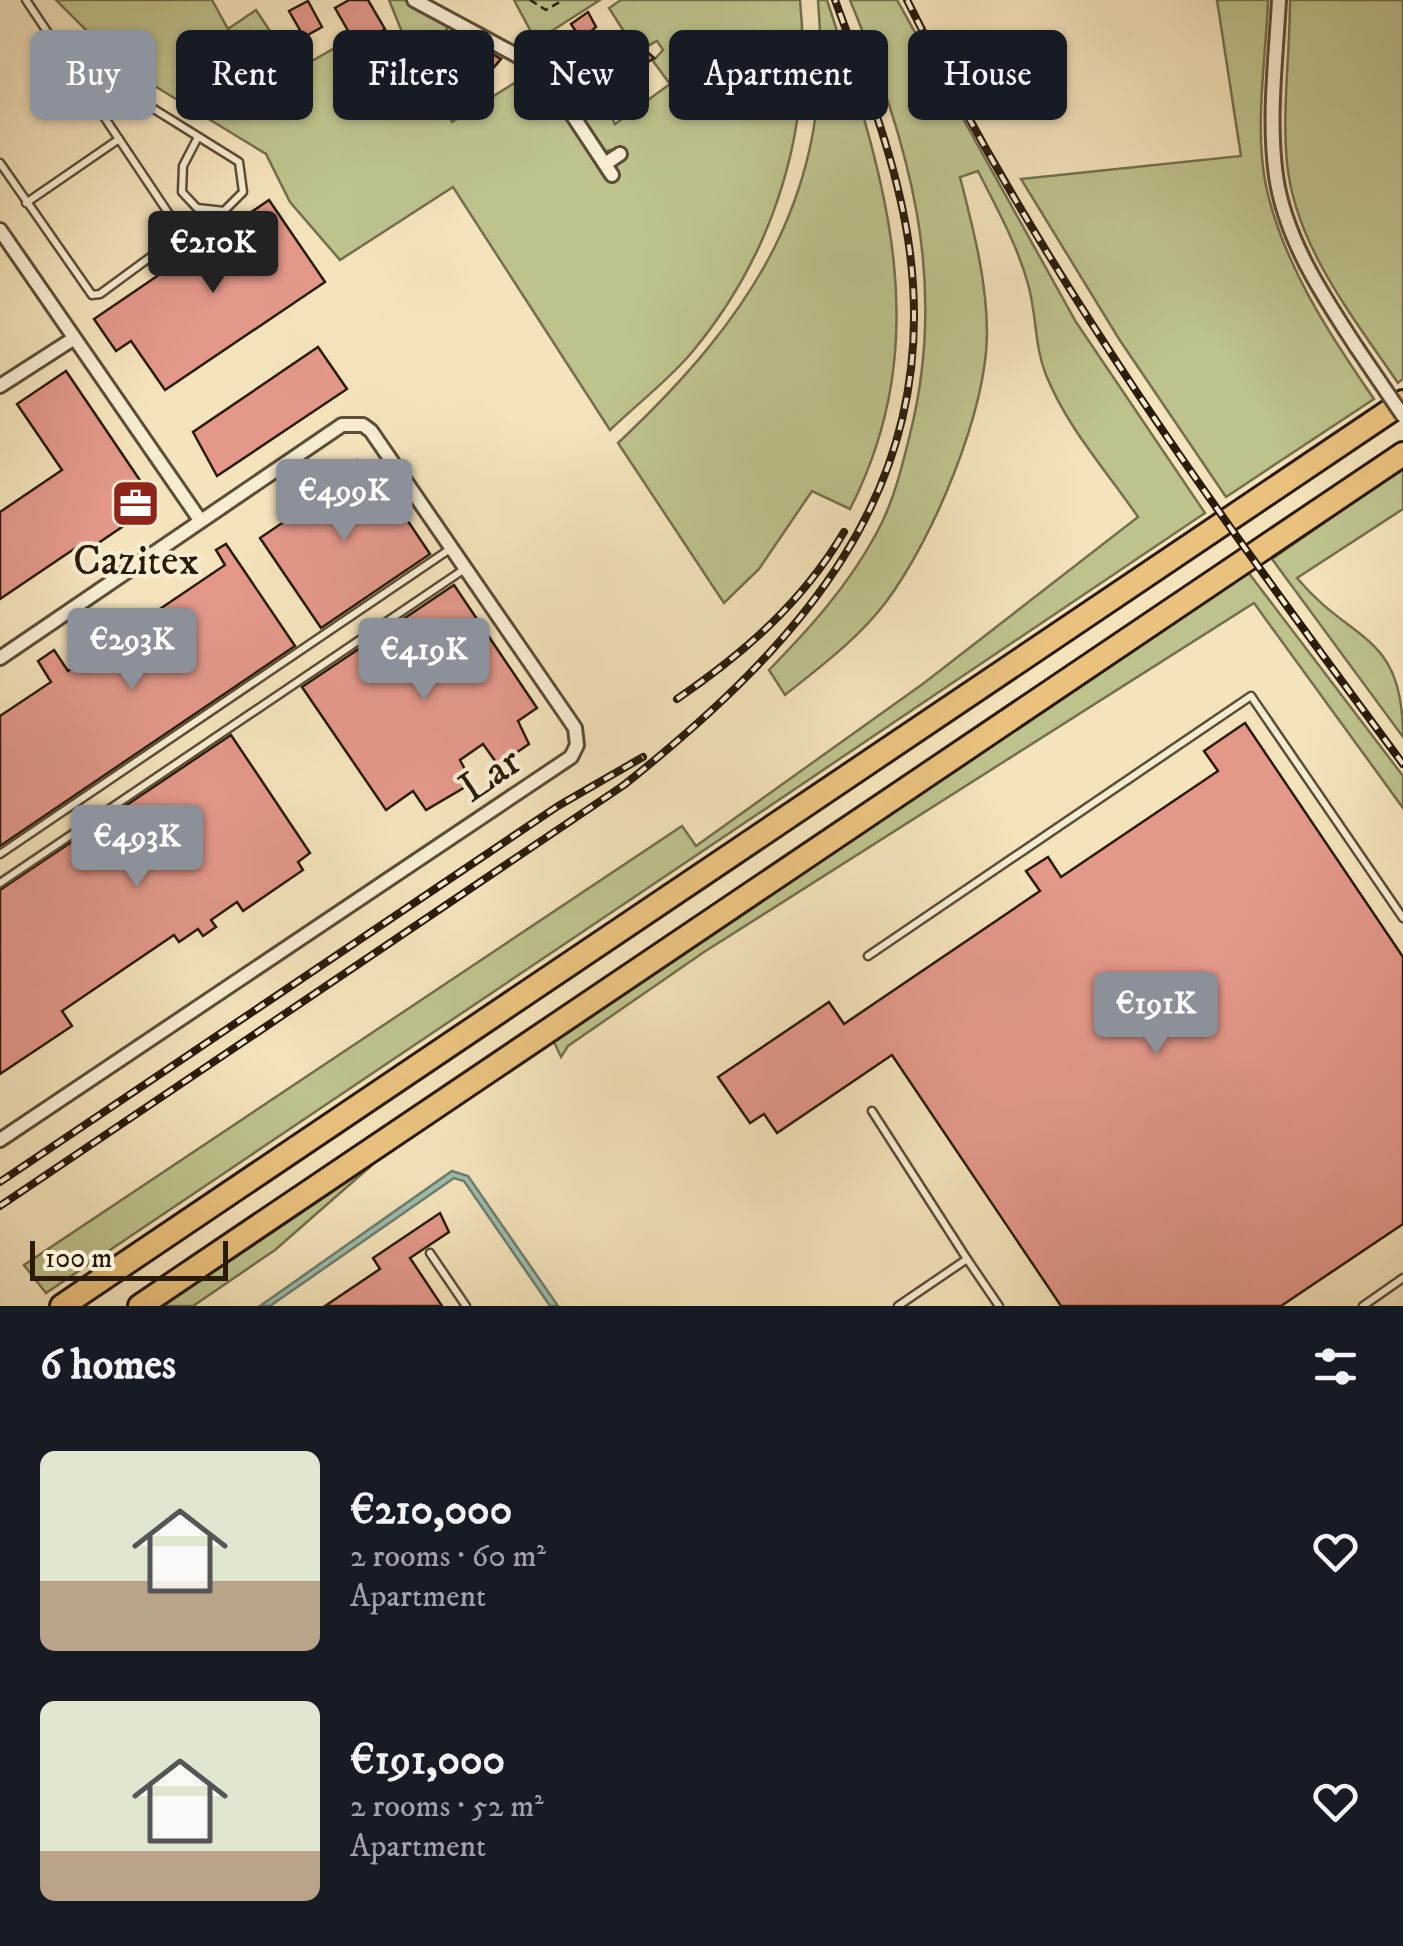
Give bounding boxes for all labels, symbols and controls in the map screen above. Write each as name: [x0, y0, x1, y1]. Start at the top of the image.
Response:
chip: Buy: [30, 30, 156, 120]
chip: Rent: [176, 30, 313, 120]
chip: Filters: [333, 30, 494, 120]
chip: New: [514, 30, 649, 120]
chip: Apartment: [669, 30, 888, 120]
chip: House: [908, 30, 1067, 120]
pin: €210K: [143, 211, 283, 296]
text: €210K: [170, 223, 256, 263]
pin: €499K: [274, 459, 414, 544]
text: €499K: [298, 471, 390, 511]
office icon: Cazitex: [110, 477, 162, 529]
place label: Cazitex: [73, 536, 199, 588]
pin: €293K: [62, 608, 202, 693]
pin: €419K: [354, 618, 494, 703]
text: €293K: [90, 620, 174, 660]
text: €419K: [380, 630, 468, 670]
street label: Lar: [450, 736, 532, 815]
pin: €493K: [67, 805, 207, 890]
text: €493K: [93, 817, 181, 857]
pin: €191K: [1086, 972, 1226, 1057]
text: €191K: [1116, 984, 1196, 1024]
scale bar: [30, 1236, 228, 1280]
text: 100 m: [45, 1241, 112, 1276]
icon: filters: [1308, 1339, 1363, 1394]
text: 6 homes: [40, 1340, 176, 1392]
text: €210,000: [350, 1485, 512, 1537]
icon: home: [120, 1491, 240, 1611]
icon: heart: [1308, 1524, 1363, 1579]
text: 2 rooms · 60 m²: [350, 1537, 546, 1577]
text: Apartment: [350, 1577, 486, 1617]
text: €191,000: [350, 1735, 505, 1787]
icon: home: [120, 1741, 240, 1861]
icon: heart: [1308, 1774, 1363, 1829]
text: 2 rooms · 52 m²: [350, 1787, 544, 1827]
text: Apartment: [350, 1827, 486, 1867]

